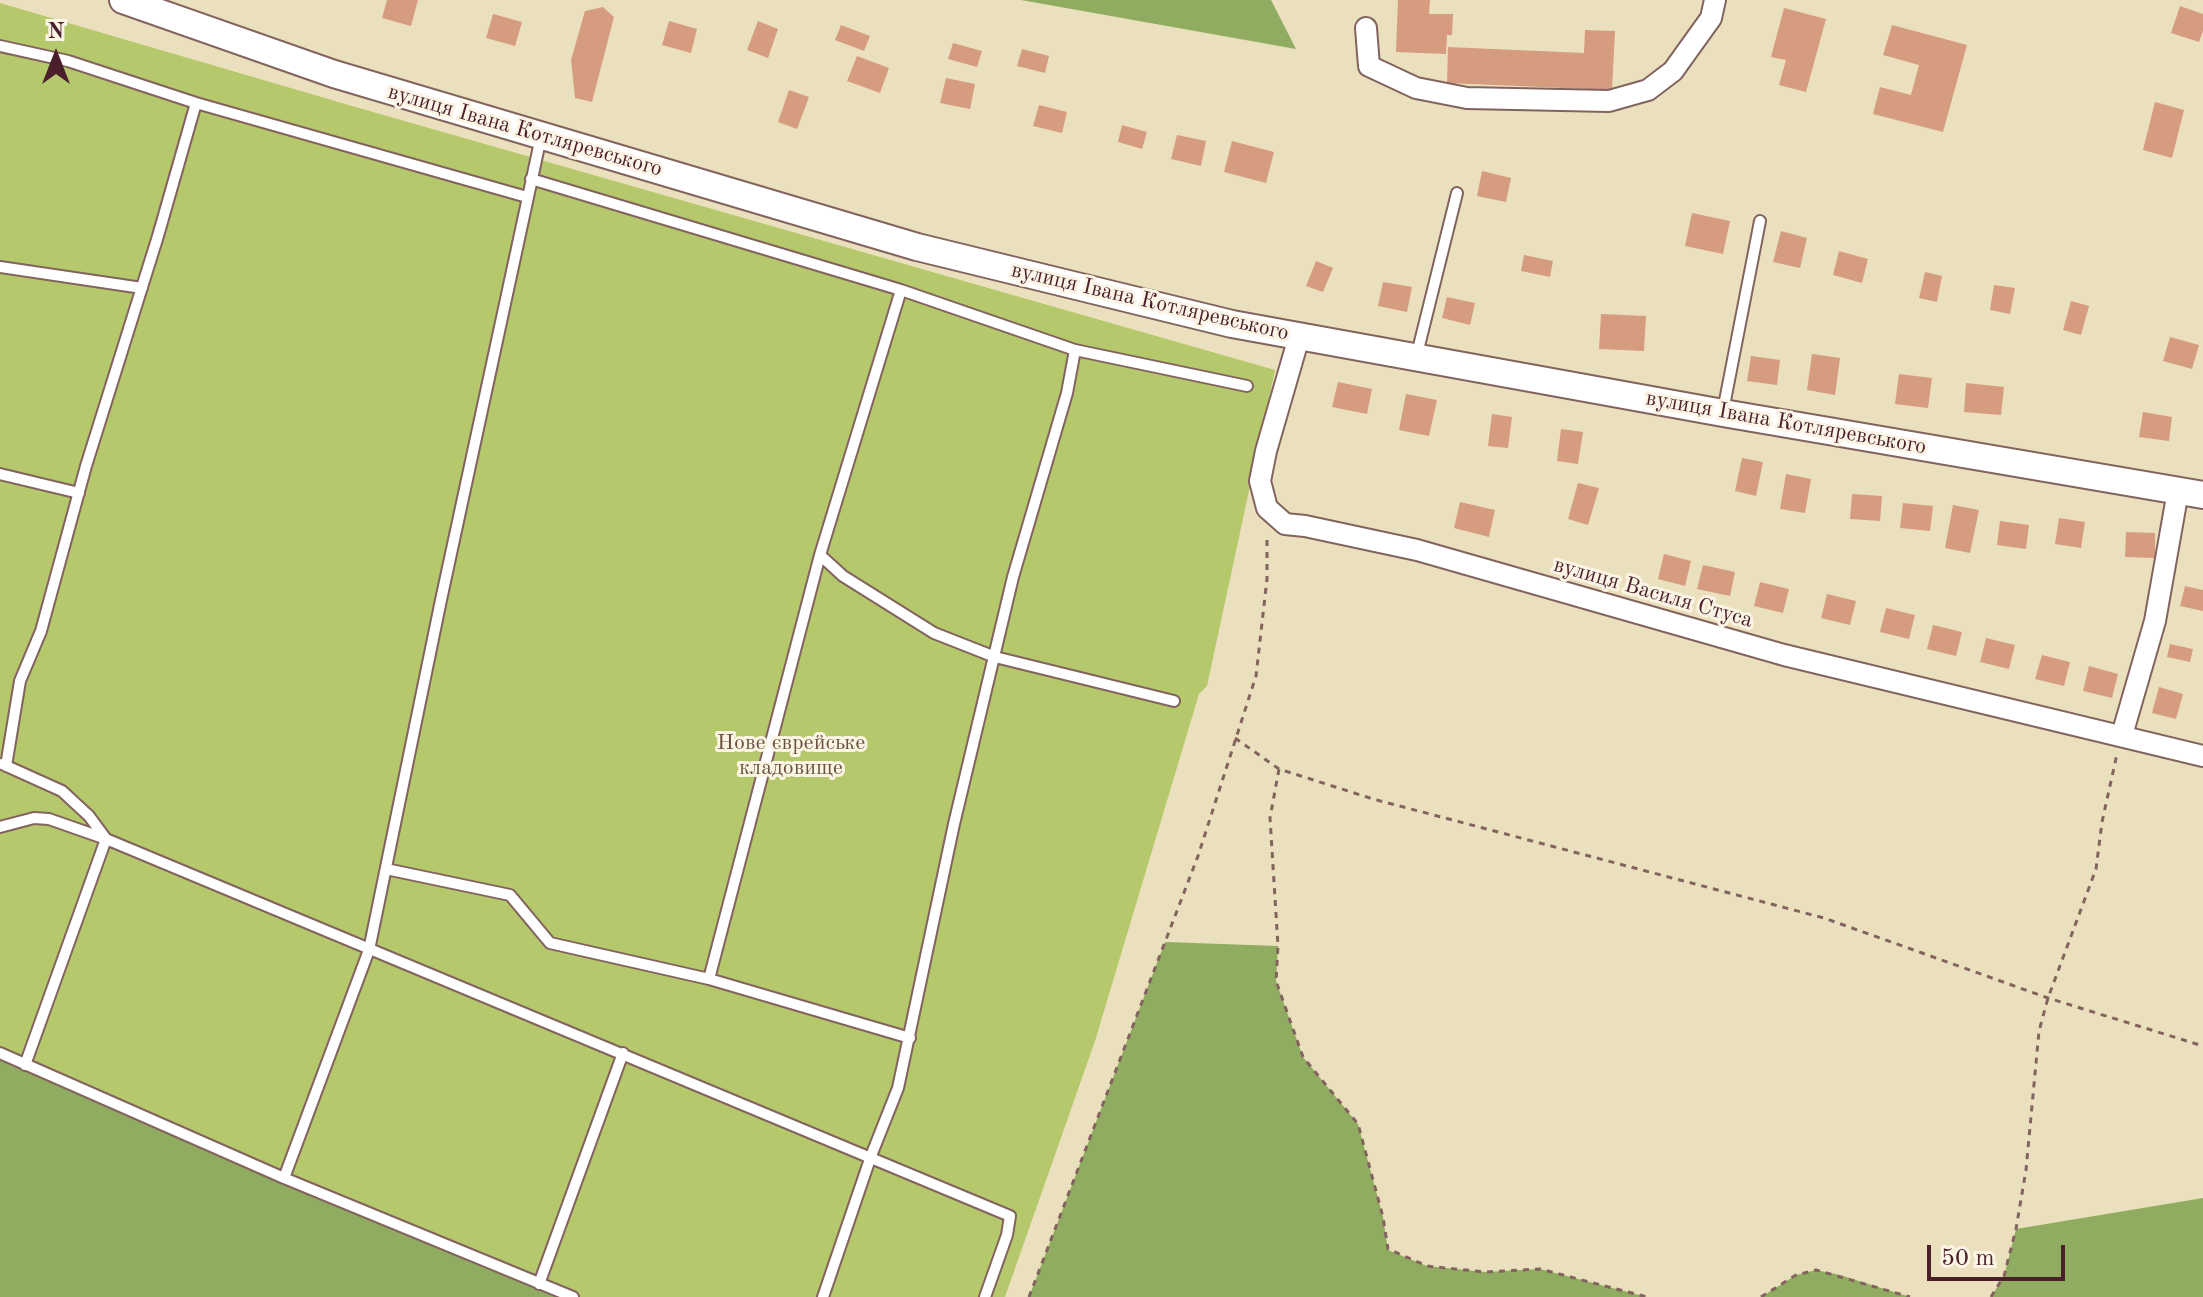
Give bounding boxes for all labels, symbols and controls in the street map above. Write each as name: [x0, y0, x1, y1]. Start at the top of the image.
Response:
north arrow: [16, 16, 96, 96]
text: N: [48, 21, 64, 43]
street label: вулиця Івана Котляревського: [385, 79, 665, 183]
street label: вулиця Івана Котляревського: [1009, 257, 1291, 347]
street label: вулиця Івана Котляревського: [1644, 385, 1928, 461]
street label: вулиця Василя Стуса: [1550, 552, 1756, 634]
park label: Нове єврейське кладовище: [717, 730, 865, 782]
scale bar: [1931, 1229, 2069, 1279]
text: 50 m: [1941, 1247, 1995, 1271]

